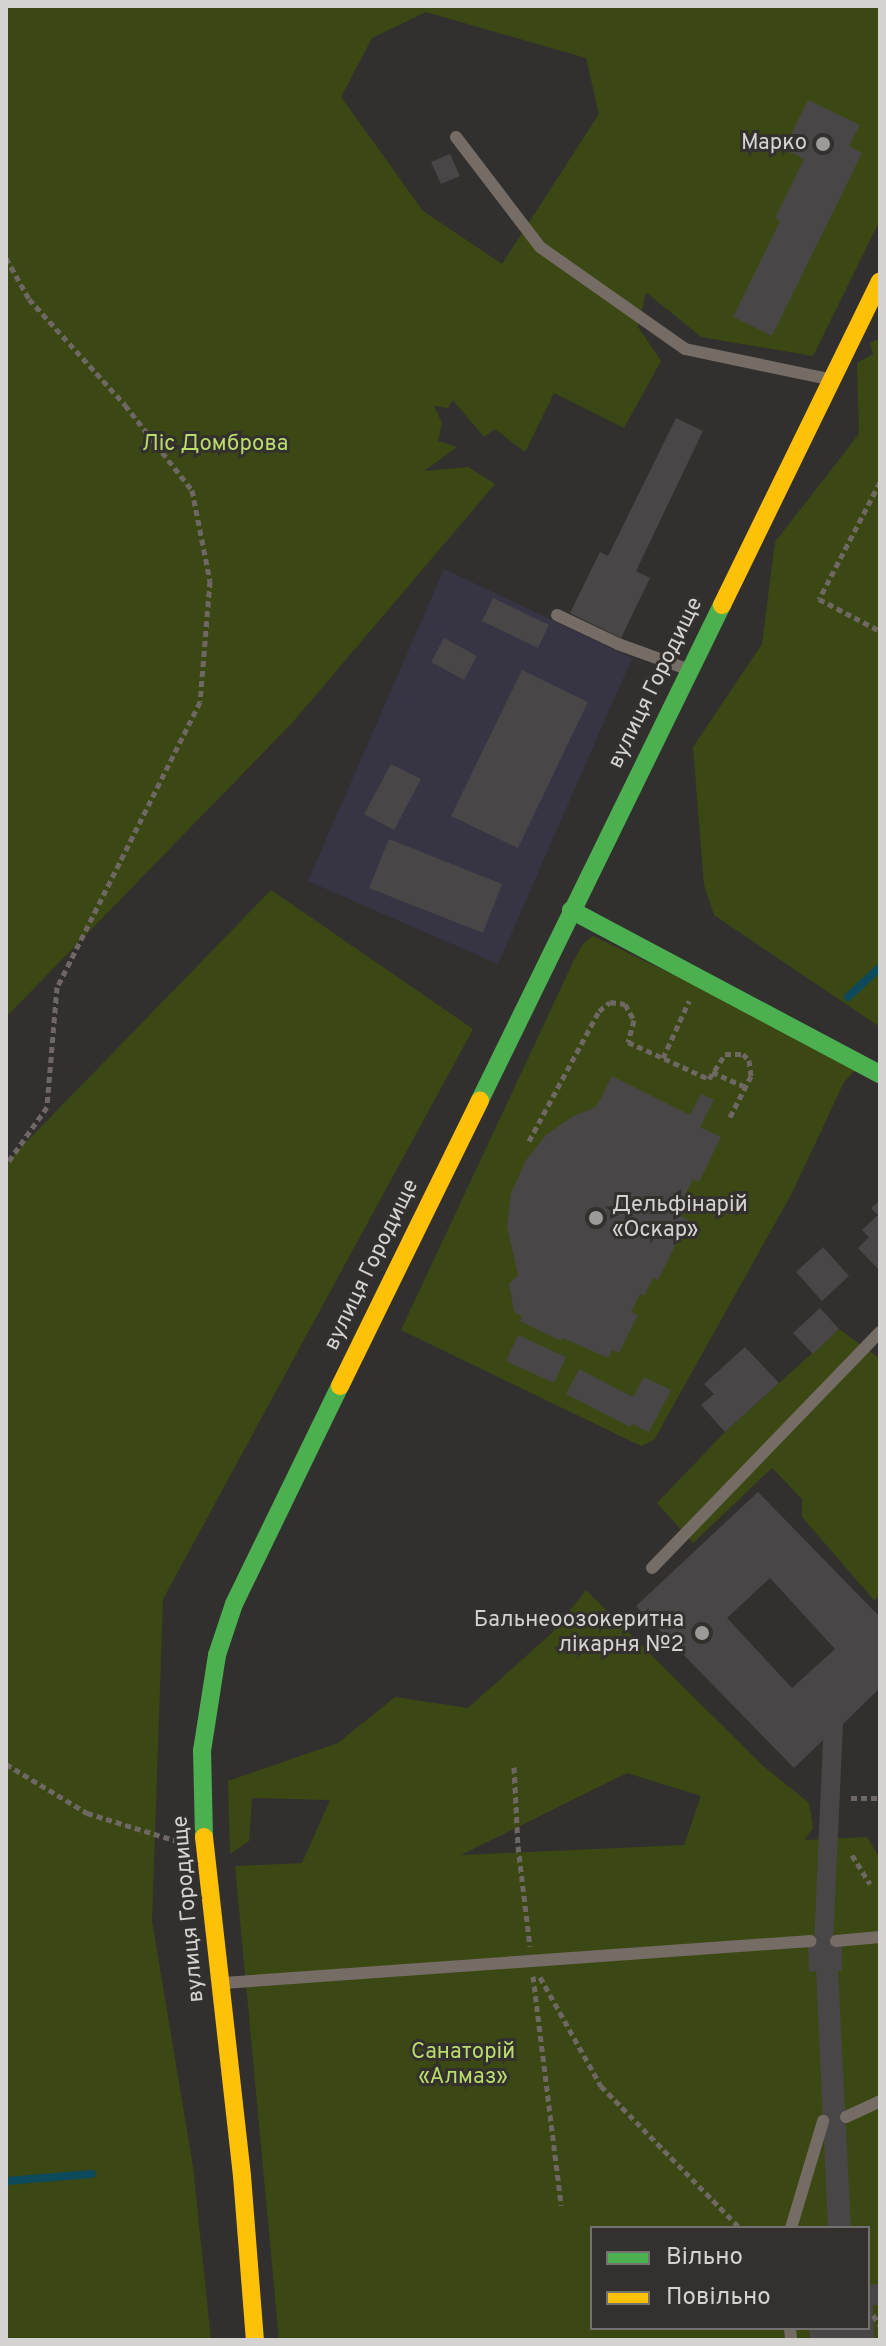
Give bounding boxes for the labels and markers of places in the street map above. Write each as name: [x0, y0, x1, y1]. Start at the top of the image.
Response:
place label: Марко: [741, 131, 807, 157]
marker: Марко: [814, 135, 832, 153]
place label: Дельфінарій «Оскар»: [612, 1192, 748, 1244]
marker: Дельфінарій «Оскар»: [587, 1209, 605, 1227]
place label: Бальнеоозокеритна лікарня №2: [474, 1607, 684, 1658]
marker: Бальнеоозокеритна лікарня №2: [691, 1622, 713, 1644]

